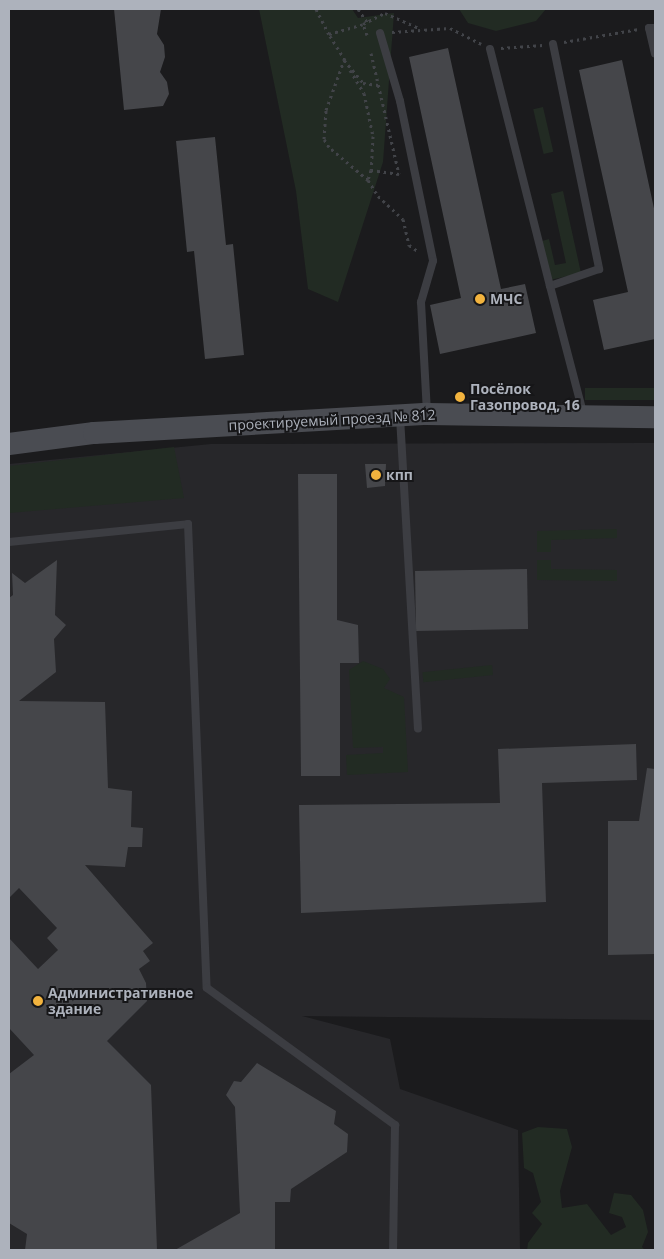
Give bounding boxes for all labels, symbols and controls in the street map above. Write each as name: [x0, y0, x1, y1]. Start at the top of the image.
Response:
place label: МЧС: [490, 291, 522, 307]
marker: МЧС: [474, 293, 486, 305]
place label: Посёлок Газопровод, 16: [470, 381, 580, 414]
marker: Посёлок Газопровод, 16: [454, 391, 466, 403]
street label: проектируемый проезд № 812: [228, 406, 436, 434]
place label: кпп: [386, 467, 413, 483]
marker: кпп: [370, 469, 382, 481]
place label: Административное здание: [48, 985, 193, 1018]
marker: Административное здание: [32, 995, 44, 1007]

